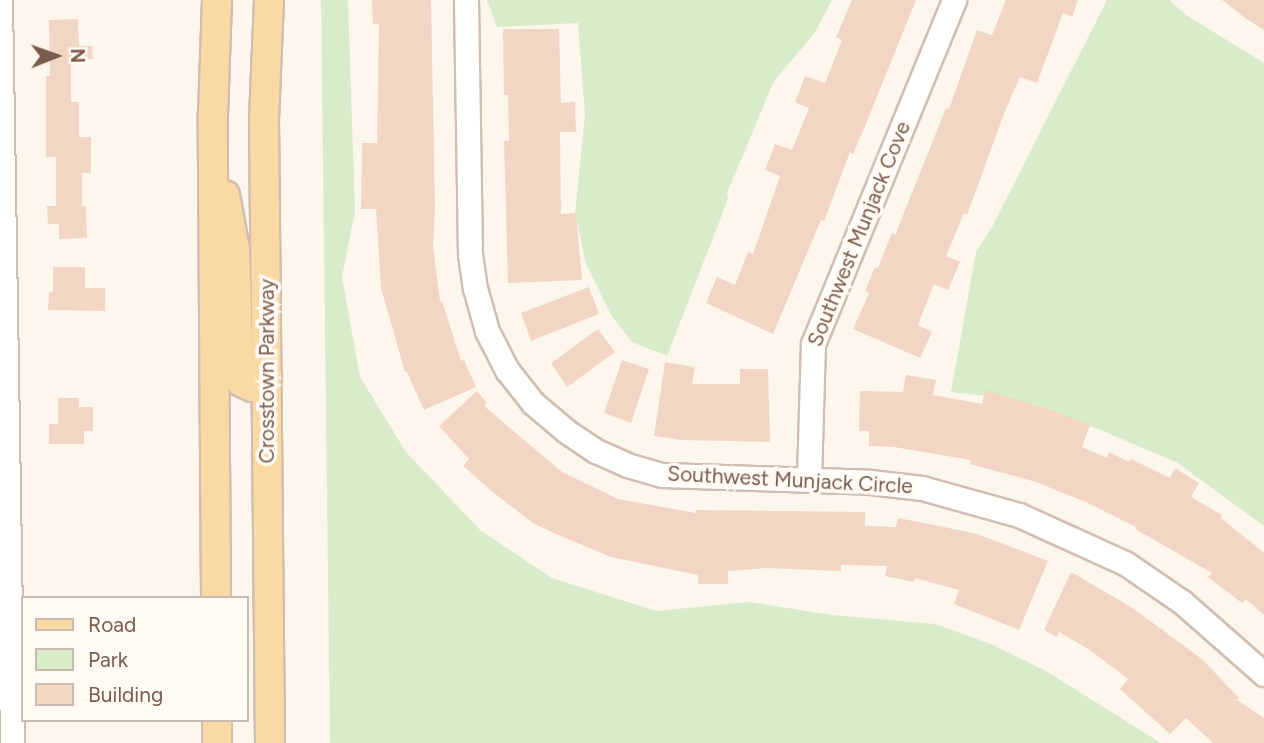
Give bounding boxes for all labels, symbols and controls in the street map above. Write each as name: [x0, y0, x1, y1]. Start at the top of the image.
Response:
north arrow: [21, 21, 91, 91]
text: N: [66, 48, 89, 63]
street label: Southwest Munjack Cove: [802, 118, 916, 350]
street label: Crosstown Parkway: [254, 279, 280, 463]
street label: Southwest Munjack Circle: [667, 461, 913, 499]
legend: [21, 596, 248, 722]
text: Road: [88, 612, 136, 637]
text: Park: [88, 647, 128, 672]
text: Building: [88, 682, 163, 707]

